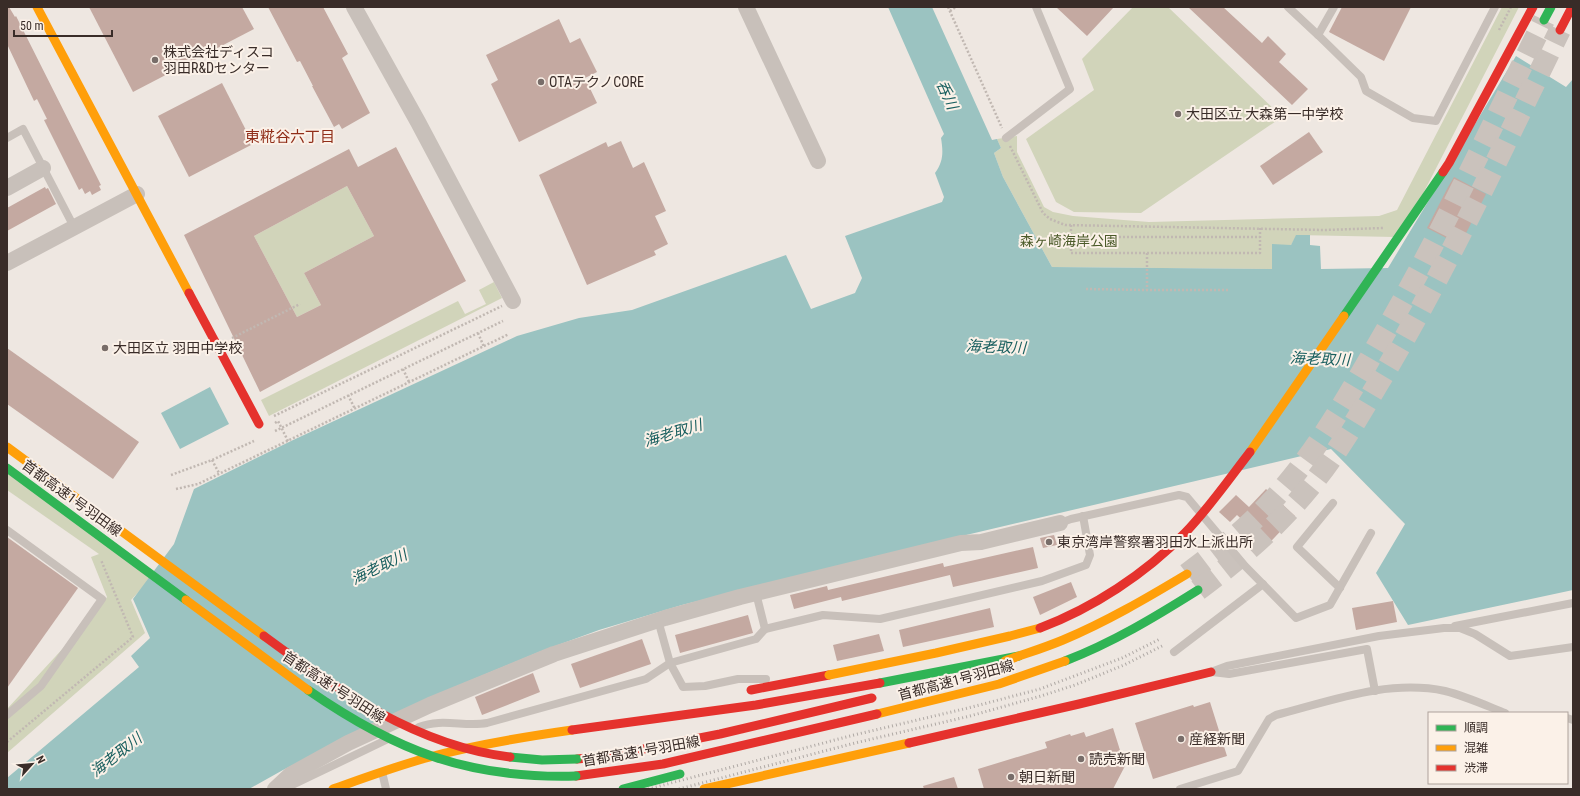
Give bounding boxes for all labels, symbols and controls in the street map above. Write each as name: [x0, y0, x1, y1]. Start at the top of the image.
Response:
scale bar: [14, 12, 112, 38]
text: 50 m: [20, 19, 44, 33]
place label: 株式会社ディスコ 羽田R&Dセンター: [163, 44, 274, 76]
marker: 株式会社ディスコ 羽田R&Dセンター: [150, 55, 160, 65]
place label: OTAテクノCORE: [549, 74, 644, 90]
marker: OTAテクノCORE: [536, 77, 546, 87]
water label: 呑川: [933, 78, 962, 114]
place label: 大田区立 大森第一中学校: [1186, 106, 1343, 122]
marker: 大田区立 大森第一中学校: [1173, 109, 1183, 119]
district label: 東糀谷六丁目: [245, 128, 335, 146]
park label: 森ヶ崎海岸公園: [1020, 233, 1118, 249]
water label: 海老取川: [966, 337, 1028, 357]
place label: 大田区立 羽田中学校: [113, 340, 242, 356]
marker: 大田区立 羽田中学校: [100, 343, 110, 353]
water label: 海老取川: [1290, 349, 1352, 369]
water label: 海老取川: [642, 415, 706, 450]
street label: 首都高速1号羽田線: [19, 457, 125, 539]
place label: 東京湾岸警察署羽田水上派出所: [1057, 534, 1253, 550]
marker: 東京湾岸警察署羽田水上派出所: [1044, 537, 1054, 547]
water label: 海老取川: [348, 545, 412, 588]
street label: 首都高速1号羽田線: [280, 648, 388, 726]
street label: 首都高速1号羽田線: [896, 657, 1016, 703]
legend: [1428, 712, 1568, 784]
text: 順調: [1464, 721, 1488, 735]
water label: 海老取川: [87, 728, 147, 781]
place label: 産経新聞: [1189, 731, 1245, 747]
street label: 首都高速1号羽田線: [581, 733, 701, 769]
marker: 産経新聞: [1176, 734, 1186, 744]
text: 混雑: [1464, 741, 1488, 755]
north arrow: [12, 744, 52, 784]
place label: 読売新聞: [1089, 751, 1145, 767]
text: N: [33, 754, 48, 766]
marker: 読売新聞: [1076, 754, 1086, 764]
text: 渋滞: [1464, 761, 1488, 775]
place label: 朝日新聞: [1019, 769, 1075, 785]
marker: 朝日新聞: [1006, 772, 1016, 782]

